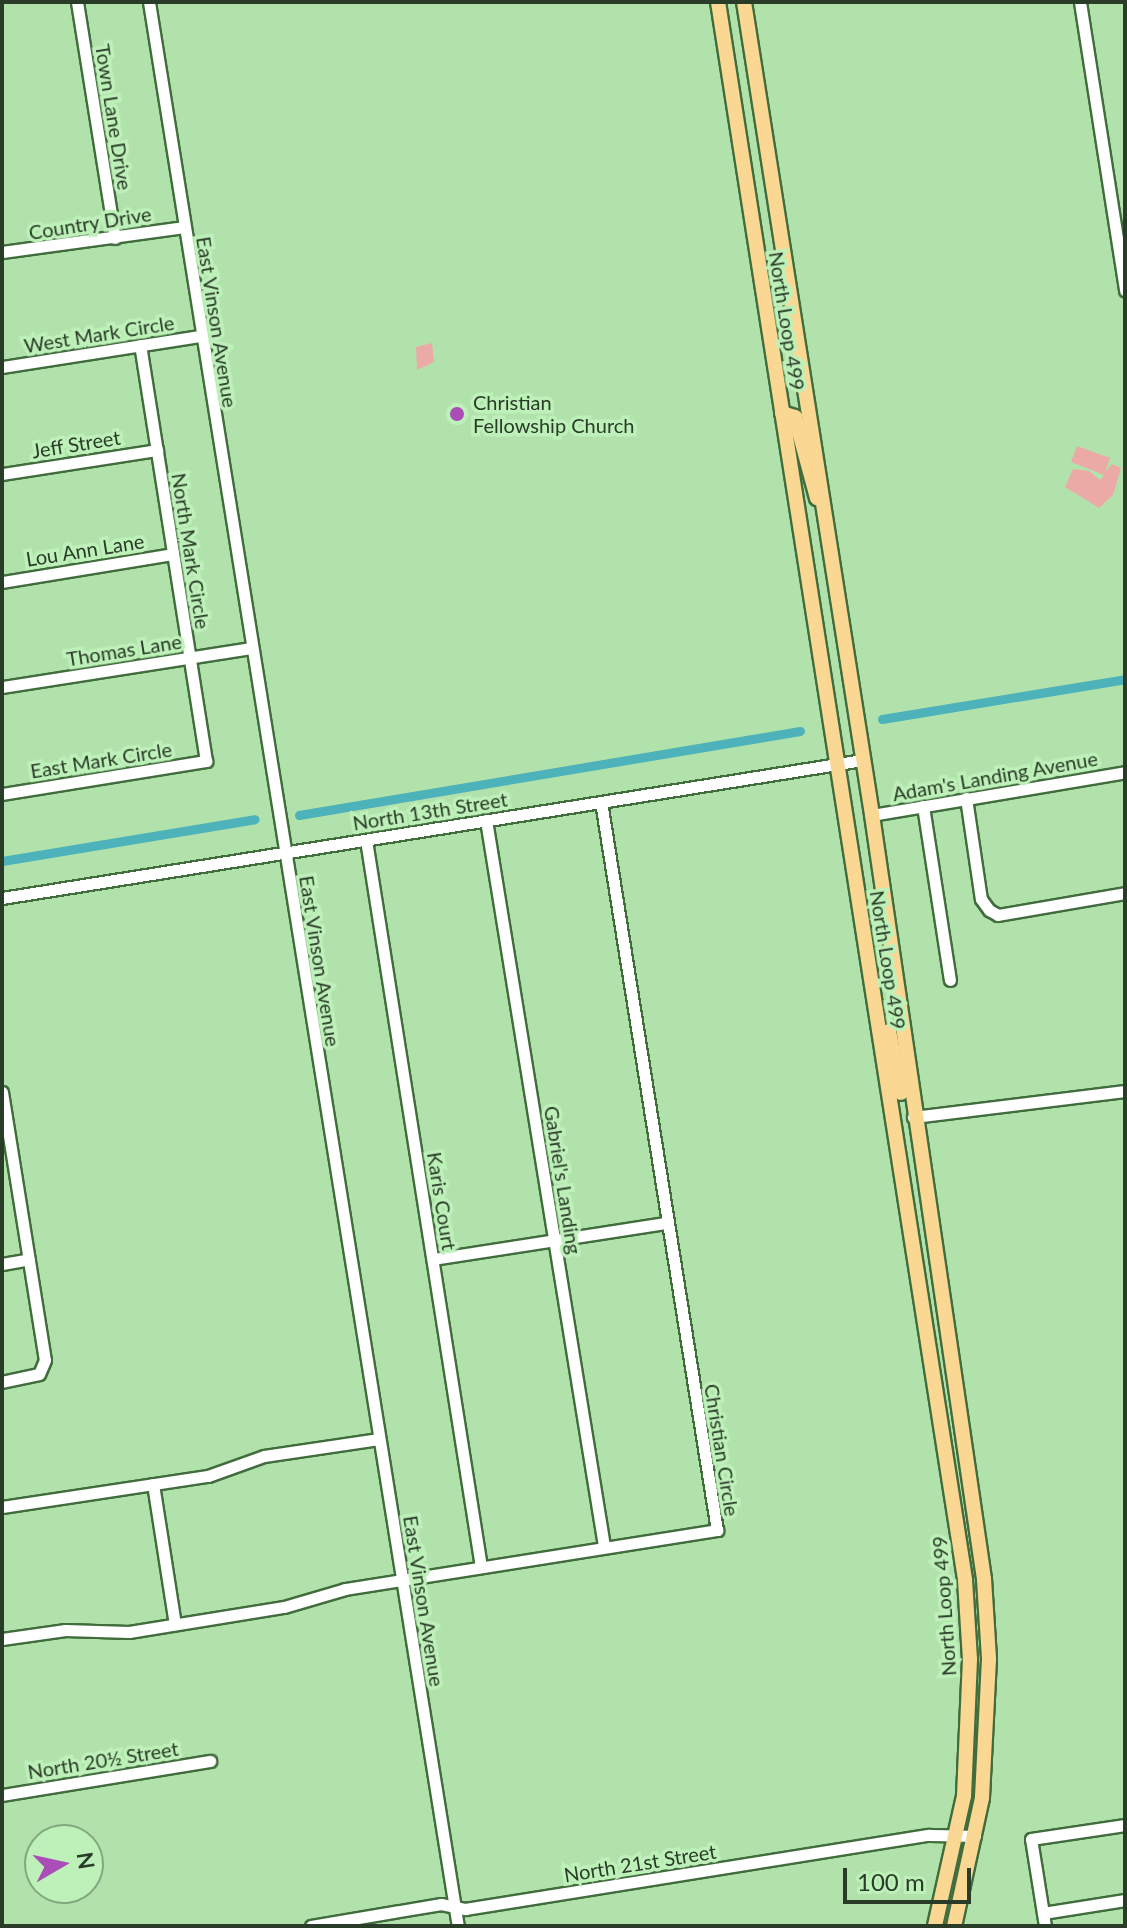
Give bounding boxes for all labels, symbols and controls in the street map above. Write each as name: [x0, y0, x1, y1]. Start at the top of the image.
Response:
street label: Town Lane Drive: [91, 42, 137, 192]
street label: Country Drive: [27, 201, 153, 245]
street label: East Vinson Avenue: [192, 234, 242, 410]
street label: North Loop 499: [764, 250, 810, 392]
street label: West Mark Circle: [22, 310, 176, 358]
place label: Christian Fellowship Church: [473, 390, 634, 437]
marker: Christian Fellowship Church: [448, 405, 466, 423]
street label: Jeff Street: [30, 425, 122, 463]
street label: North Mark Circle: [167, 471, 215, 631]
street label: Lou Ann Lane: [24, 529, 146, 571]
street label: Thomas Lane: [65, 629, 183, 671]
street label: East Mark Circle: [29, 737, 173, 783]
street label: Adam's Landing Avenue: [890, 746, 1100, 806]
street label: North 13th Street: [351, 787, 509, 835]
street label: East Vinson Avenue: [295, 873, 345, 1049]
street label: North Loop 499: [865, 889, 911, 1031]
street label: Gabriel's Landing: [539, 1104, 587, 1256]
street label: Karis Court: [422, 1150, 462, 1252]
street label: Christian Circle: [700, 1382, 744, 1518]
street label: East Vinson Avenue: [399, 1513, 449, 1689]
street label: North Loop 499: [927, 1535, 961, 1677]
street label: North 20½ Street: [26, 1736, 180, 1784]
north arrow: [24, 1824, 104, 1904]
street label: North 21st Street: [562, 1839, 718, 1887]
text: N: [72, 1850, 101, 1871]
scale bar: [847, 1852, 975, 1902]
text: 100 m: [857, 1867, 925, 1896]

